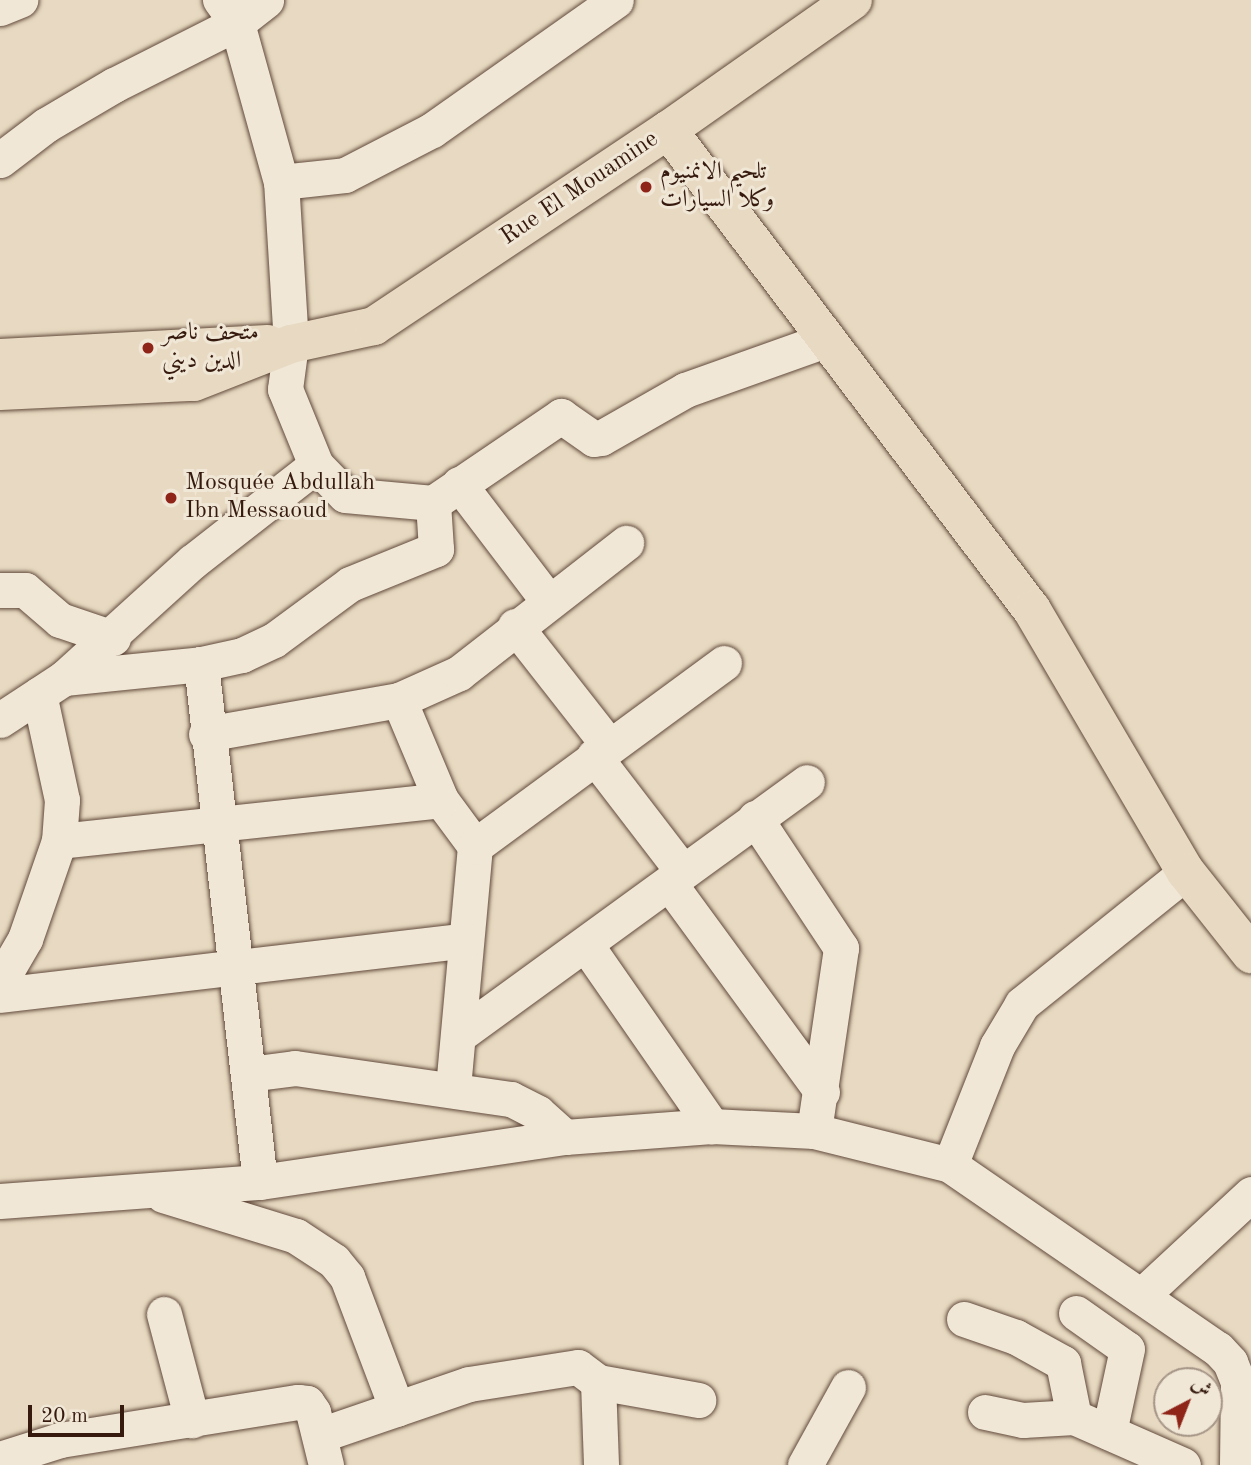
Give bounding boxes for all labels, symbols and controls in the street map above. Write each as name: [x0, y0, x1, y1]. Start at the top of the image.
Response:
street label: Rue El Mouamine: [496, 126, 664, 252]
place label: تلحيم الانمنيوم وكلا السيارات: [660, 159, 774, 215]
marker: تلحيم الانمنيوم وكلا السيارات: [638, 179, 654, 195]
place label: متحف ناصر الدين ديني: [162, 320, 259, 376]
marker: متحف ناصر الدين ديني: [140, 340, 156, 356]
place label: Mosquée Abdullah Ibn Messaoud: [185, 470, 375, 526]
marker: Mosquée Abdullah Ibn Messaoud: [163, 490, 179, 506]
north arrow: [1153, 1367, 1223, 1437]
text: ش: [1188, 1374, 1214, 1401]
scale bar: [32, 1392, 128, 1436]
text: 20 m: [41, 1406, 88, 1427]

